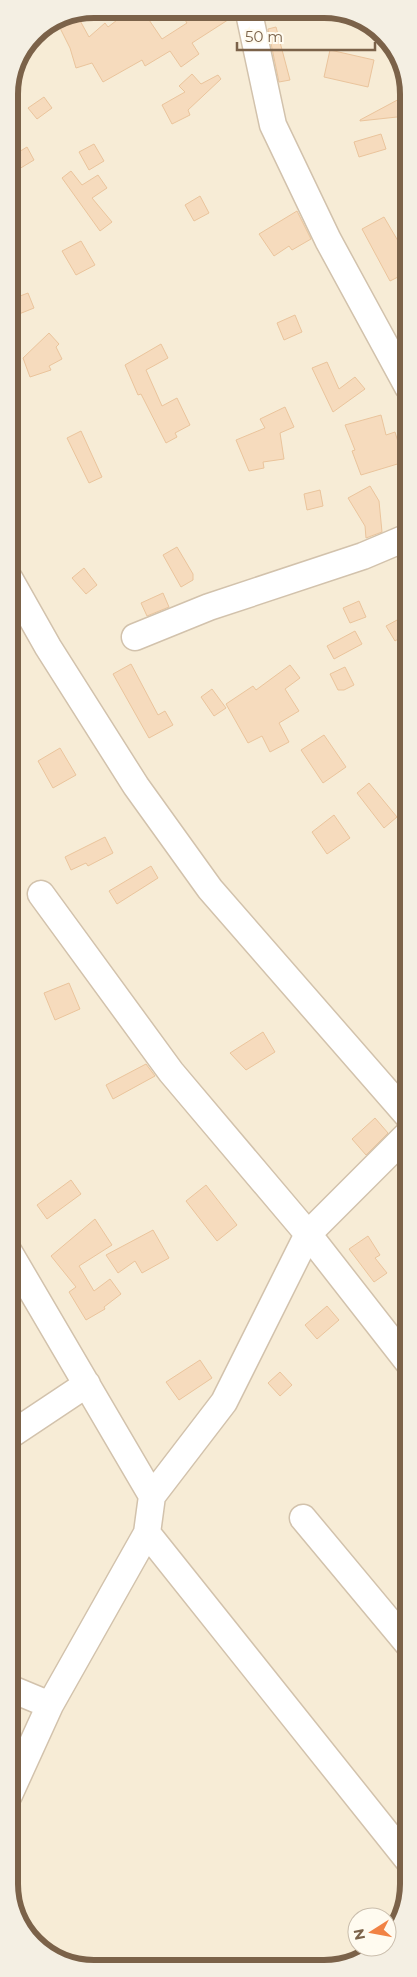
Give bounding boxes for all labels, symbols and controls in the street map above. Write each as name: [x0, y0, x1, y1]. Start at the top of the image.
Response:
scale bar: [237, 20, 374, 52]
text: 50 m: [245, 27, 283, 46]
north arrow: [347, 1907, 397, 1957]
text: N: [349, 1927, 369, 1942]

